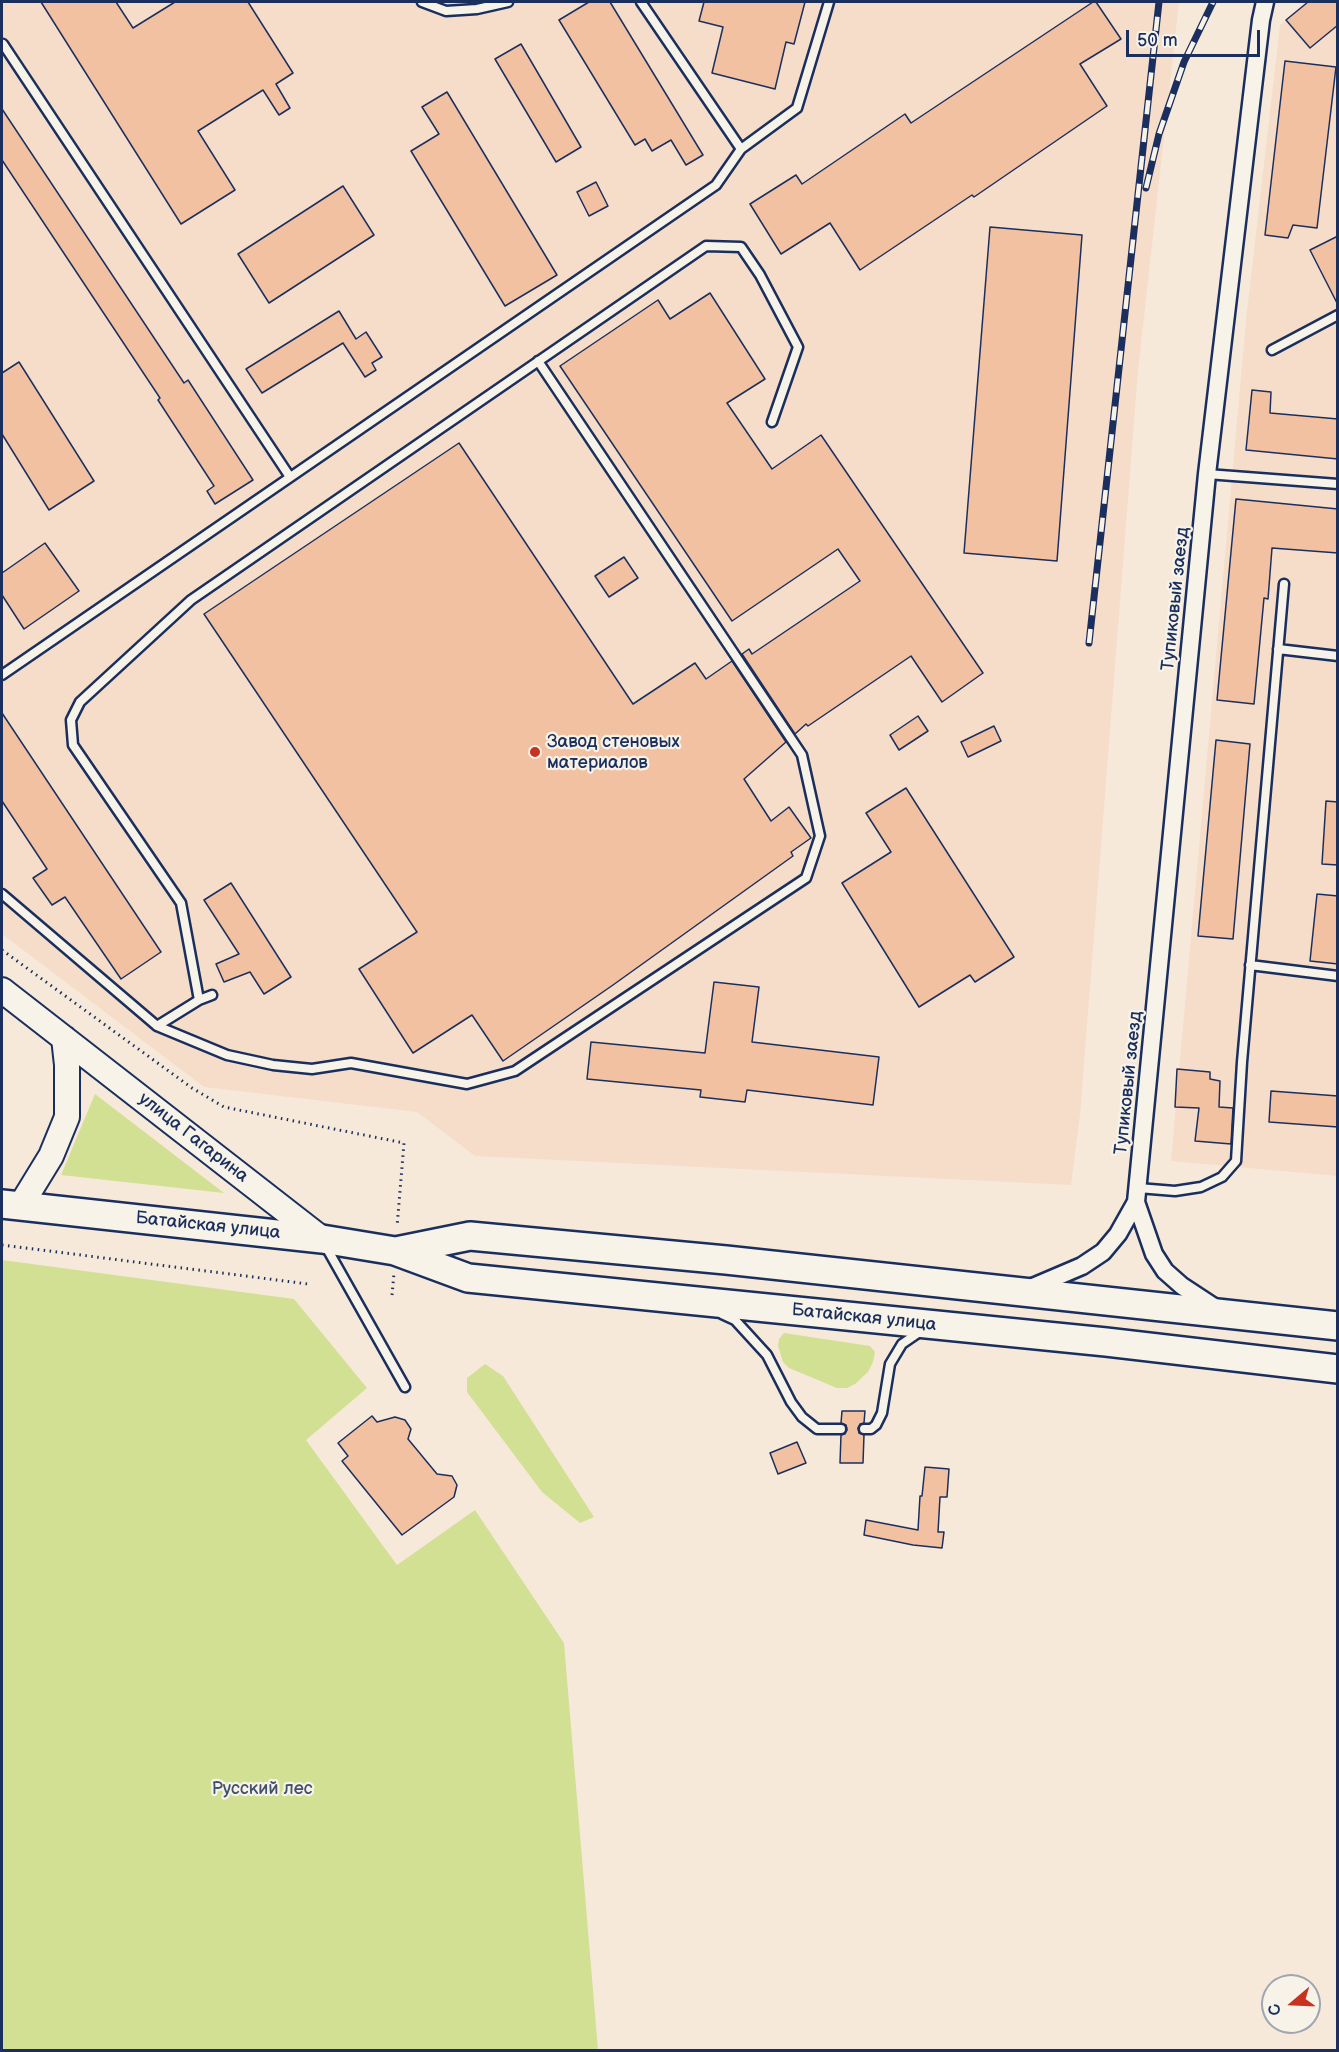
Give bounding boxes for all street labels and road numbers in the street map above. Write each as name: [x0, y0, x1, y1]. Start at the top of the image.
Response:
street label: Тупиковый заезд: [1158, 526, 1194, 672]
street label: Тупиковый заезд: [1111, 1010, 1147, 1156]
street label: улица Гагарина: [134, 1088, 252, 1188]
street label: Батайская улица: [135, 1208, 281, 1244]
street label: Батайская улица: [791, 1300, 937, 1336]

